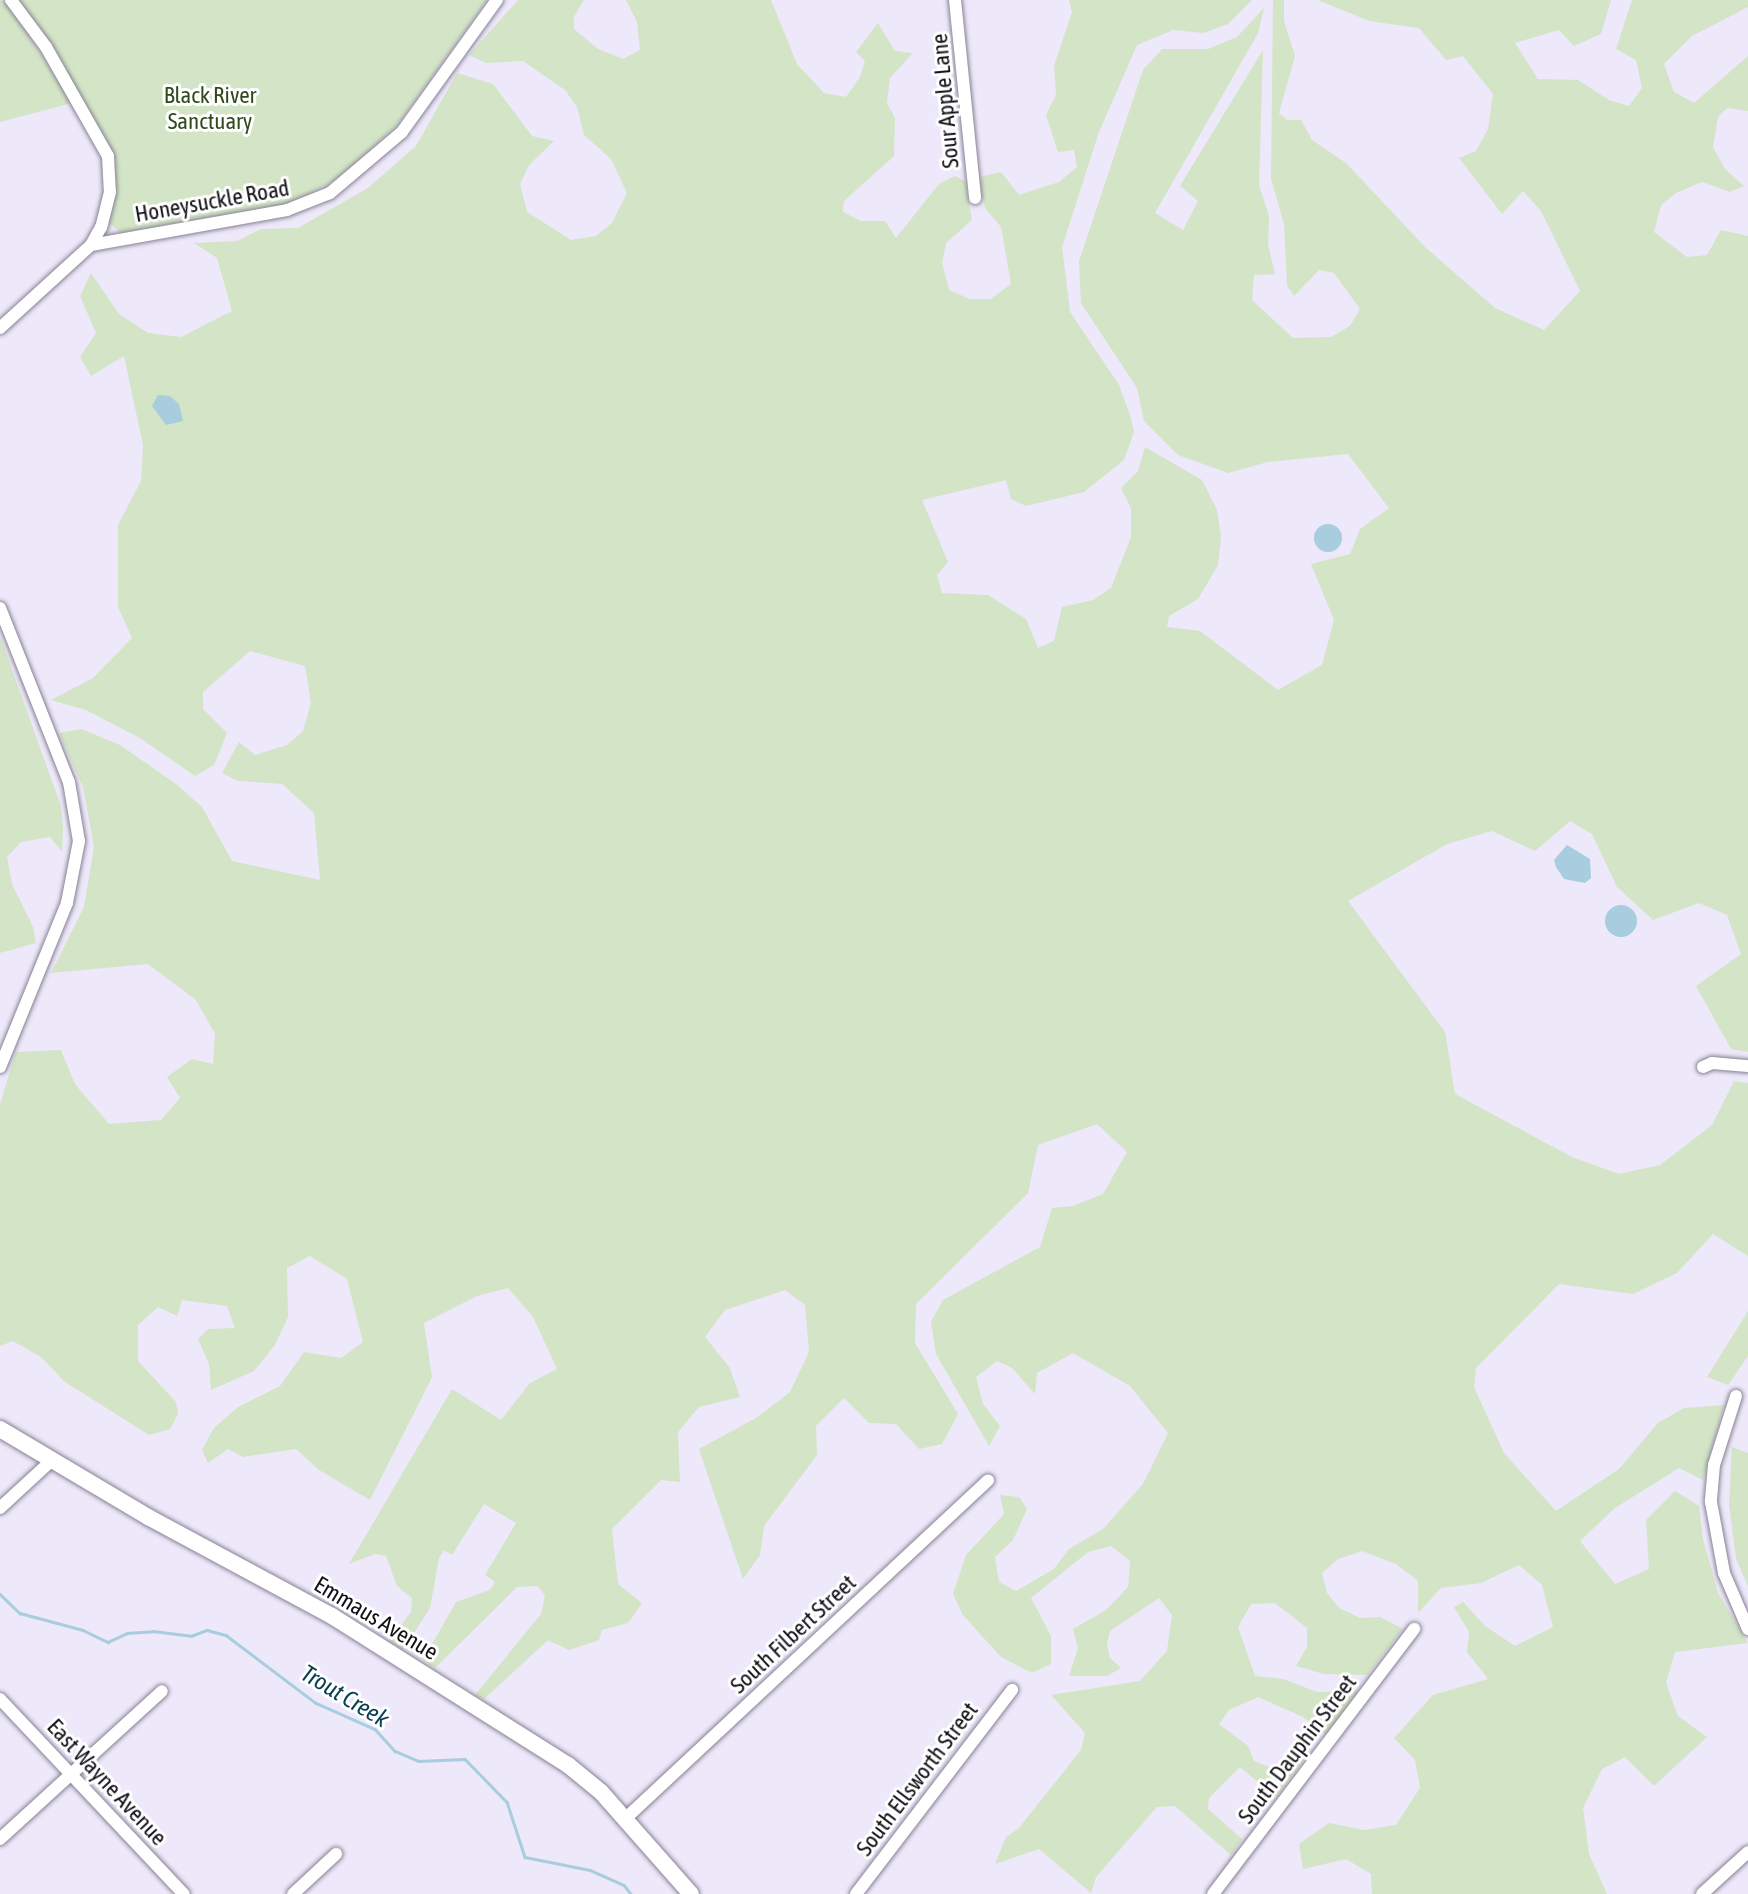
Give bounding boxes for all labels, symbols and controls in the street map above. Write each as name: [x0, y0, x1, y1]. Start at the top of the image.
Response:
street label: Sour Apple Lane: [925, 32, 965, 170]
park label: Black River Sanctuary: [164, 81, 256, 135]
street label: Honeysuckle Road: [133, 174, 291, 228]
street label: South Filbert Street: [725, 1569, 861, 1699]
street label: Emmaus Avenue: [309, 1570, 443, 1666]
water label: Trout Creek: [296, 1659, 394, 1733]
street label: South Dauphin Street: [1232, 1669, 1362, 1829]
street label: South Ellsworth Street: [850, 1697, 984, 1861]
street label: East Wayne Avenue: [41, 1713, 173, 1851]

